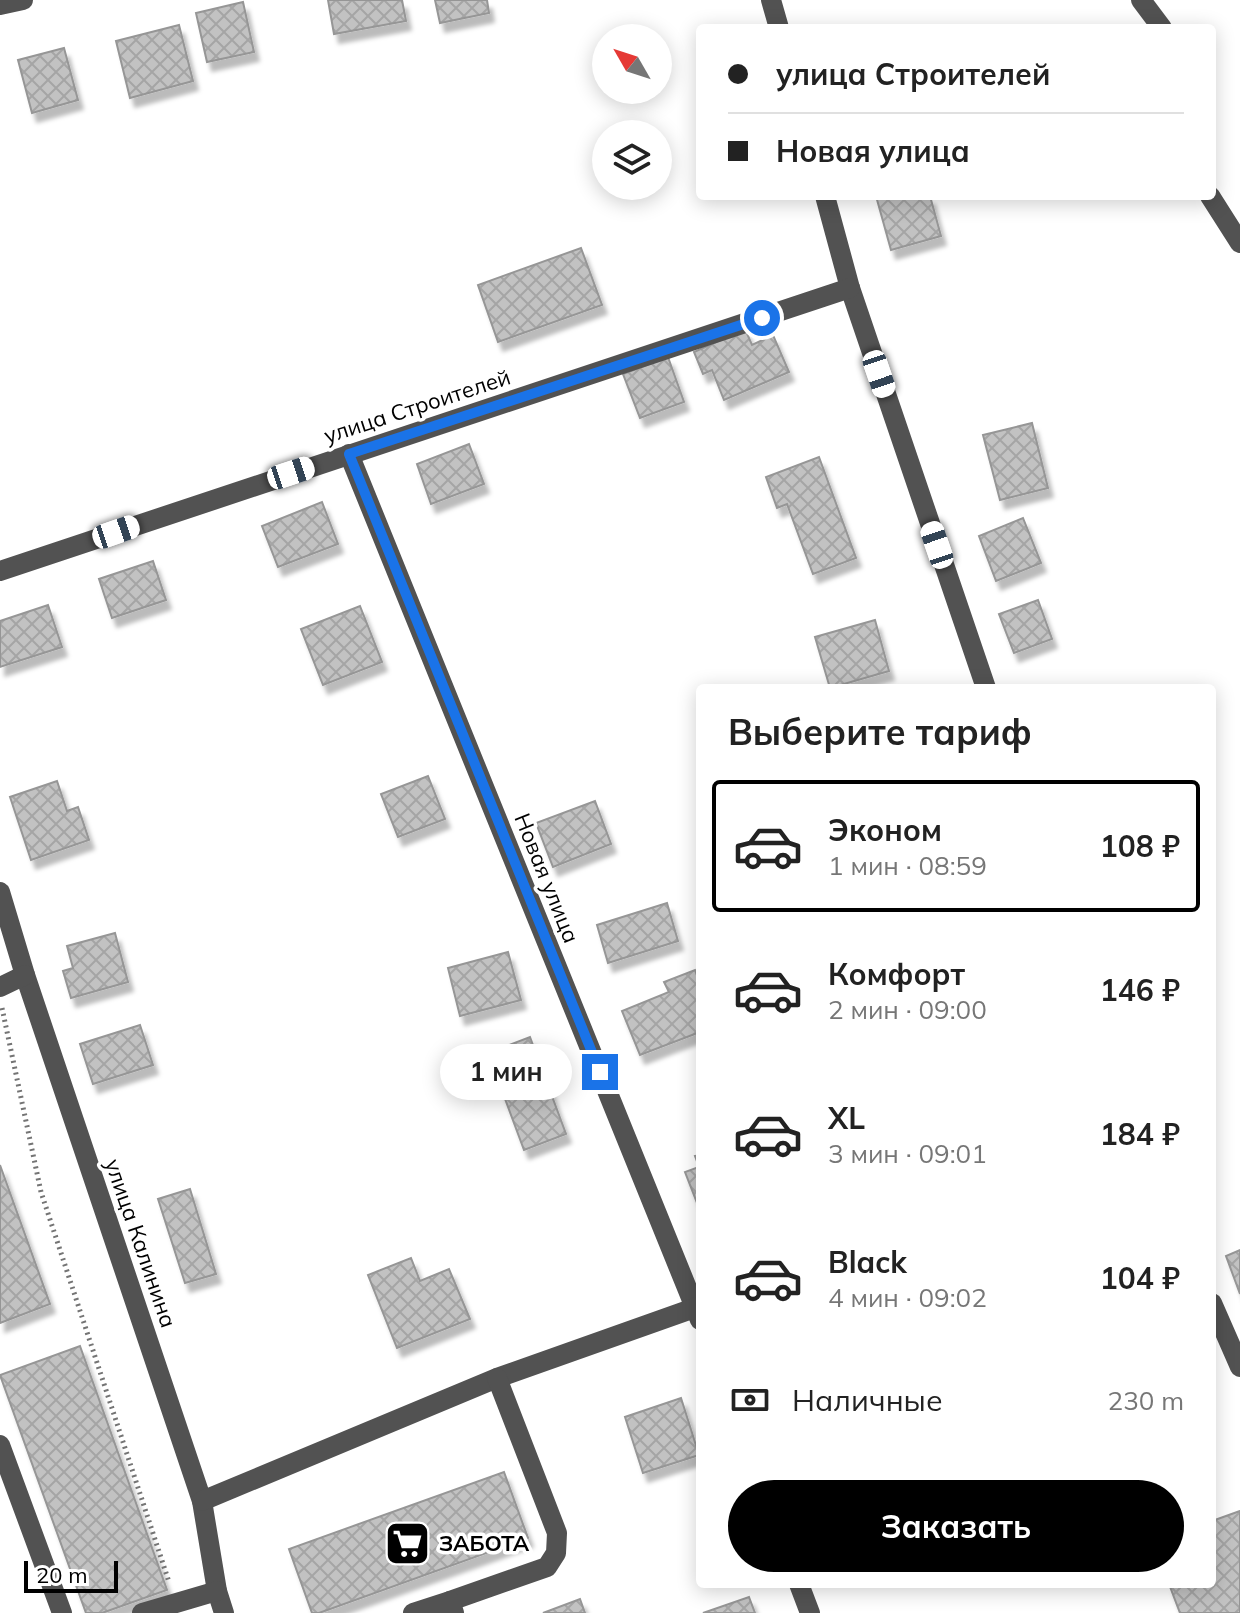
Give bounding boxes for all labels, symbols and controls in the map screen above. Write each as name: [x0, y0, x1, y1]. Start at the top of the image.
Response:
north arrow: [592, 24, 672, 104]
map controls: [592, 24, 672, 200]
text: улица Строителей: [776, 55, 1050, 93]
button: layers: [592, 120, 672, 200]
text: Новая улица: [776, 132, 970, 170]
route start: [744, 300, 780, 336]
car: [860, 347, 898, 401]
street label: улица Строителей: [320, 363, 514, 449]
car: [264, 454, 318, 492]
car: [89, 513, 143, 551]
car: [918, 518, 956, 572]
text: Выберите тариф: [728, 709, 1032, 754]
street label: Новая улица: [508, 809, 586, 947]
icon: car: [732, 810, 804, 882]
text: Эконом: [828, 811, 942, 849]
text: 108 ₽: [1100, 827, 1180, 865]
text: 1 мин · 08:59: [828, 849, 987, 882]
icon: car: [732, 954, 804, 1026]
text: Комфорт: [828, 955, 965, 993]
text: 146 ₽: [1100, 971, 1180, 1009]
text: 2 мин · 09:00: [828, 993, 987, 1026]
callout: 1 мин: [440, 1044, 572, 1100]
route end: [582, 1054, 618, 1090]
text: 1 мин: [470, 1055, 542, 1088]
icon: car: [732, 1098, 804, 1170]
text: XL: [828, 1099, 865, 1137]
text: 184 ₽: [1100, 1115, 1180, 1153]
text: 3 мин · 09:01: [828, 1137, 987, 1170]
street label: улица Калинина: [99, 1155, 183, 1331]
icon: car: [732, 1242, 804, 1314]
text: Black: [828, 1243, 907, 1281]
text: 104 ₽: [1100, 1259, 1180, 1297]
text: 4 мин · 09:02: [828, 1281, 987, 1314]
icon: cash: [728, 1378, 772, 1422]
text: Наличные: [792, 1381, 943, 1419]
text: 230 m: [1108, 1384, 1184, 1417]
button: Заказать: [728, 1480, 1184, 1572]
supermarket icon: ЗАБОТА: [384, 1519, 432, 1567]
place label: ЗАБОТА: [439, 1529, 530, 1557]
scale bar: [24, 1557, 118, 1593]
text: 20 m: [36, 1561, 87, 1589]

